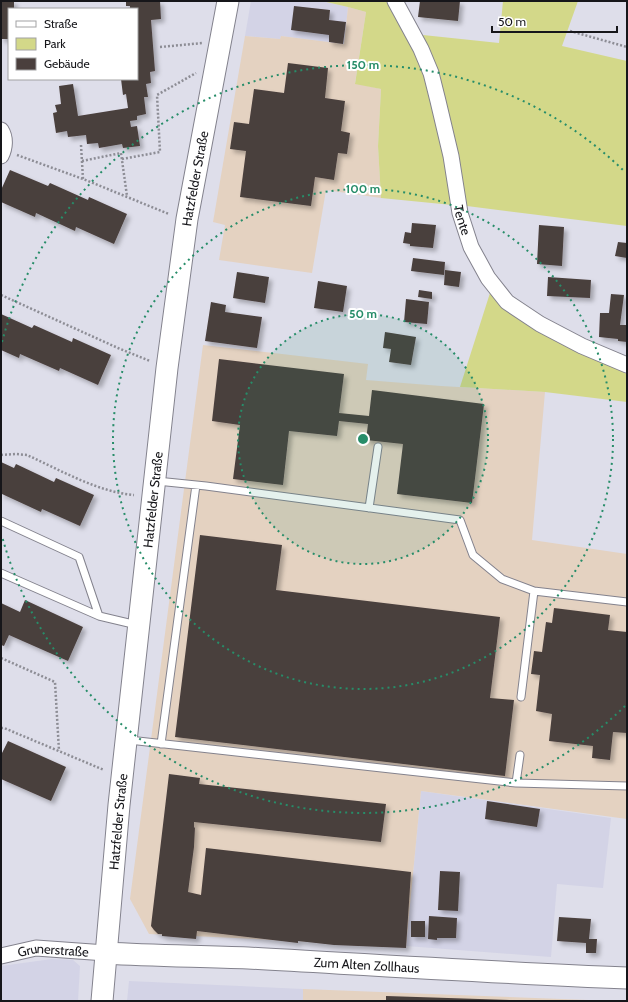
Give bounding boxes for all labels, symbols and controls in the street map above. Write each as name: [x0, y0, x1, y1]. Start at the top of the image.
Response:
legend: [8, 8, 138, 80]
scale bar: [492, 8, 617, 34]
text: 50 m: [498, 14, 526, 29]
text: Straße: [44, 16, 77, 31]
text: Park: [44, 36, 66, 51]
text: Gebäude: [44, 56, 90, 71]
text: 150 m: [347, 57, 379, 72]
street label: Hatzfelder Straße: [178, 129, 211, 227]
text: 100 m: [346, 181, 380, 196]
street label: Tente: [451, 204, 475, 237]
text: 50 m: [349, 306, 377, 321]
centre of rings: [356, 432, 370, 446]
street label: Hatzfelder Straße: [139, 450, 166, 548]
street label: Hatzfelder Straße: [105, 772, 130, 871]
street label: Grunerstraße: [16, 940, 90, 960]
street label: Zum Alten Zollhaus: [313, 954, 420, 976]

